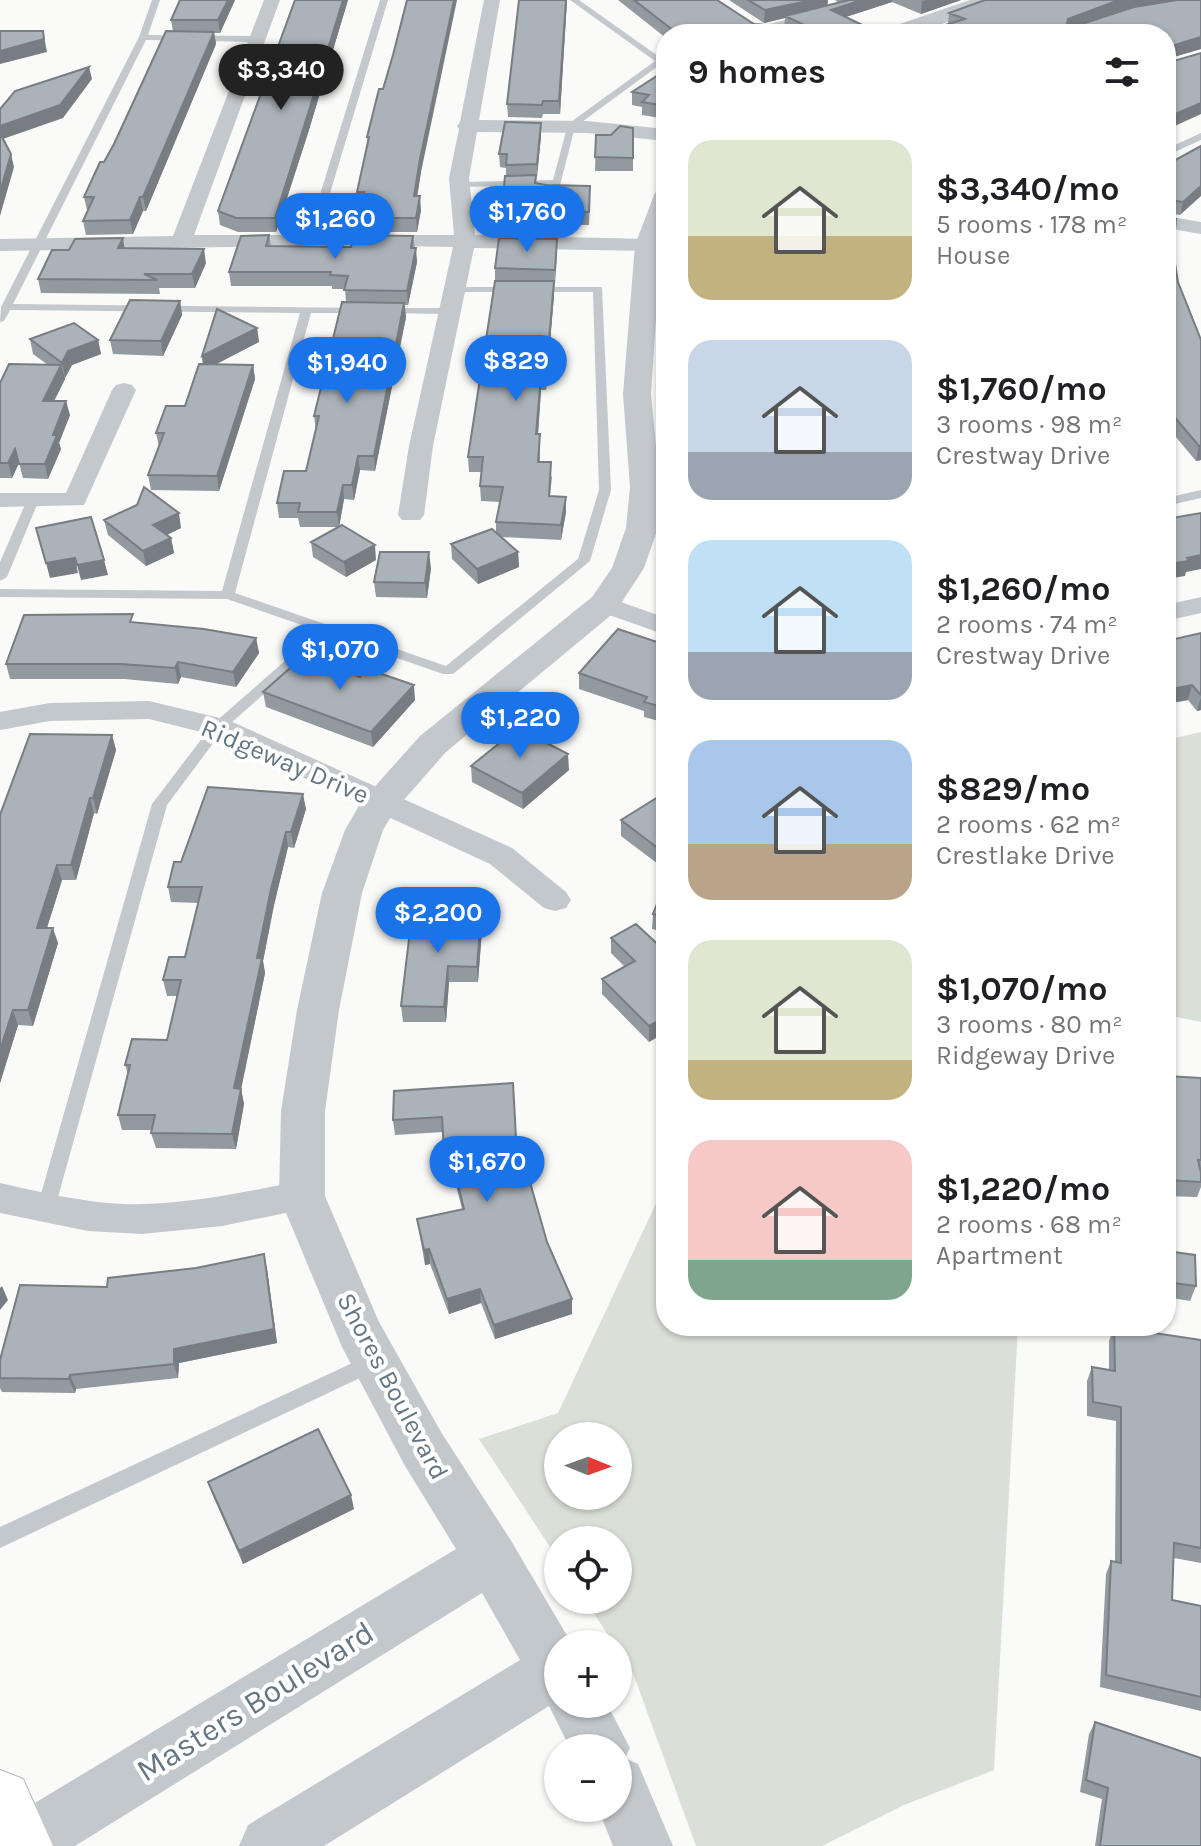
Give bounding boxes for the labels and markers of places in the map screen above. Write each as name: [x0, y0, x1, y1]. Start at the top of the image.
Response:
pin: $3,340: [216, 44, 346, 112]
pin: $1,760: [462, 186, 592, 254]
pin: $1,260: [270, 193, 400, 261]
pin: $829: [469, 335, 563, 403]
pin: $1,940: [282, 337, 412, 405]
pin: $1,070: [275, 624, 405, 692]
pin: $1,220: [455, 692, 585, 760]
pin: $2,200: [373, 887, 503, 955]
pin: $1,670: [422, 1136, 552, 1204]

